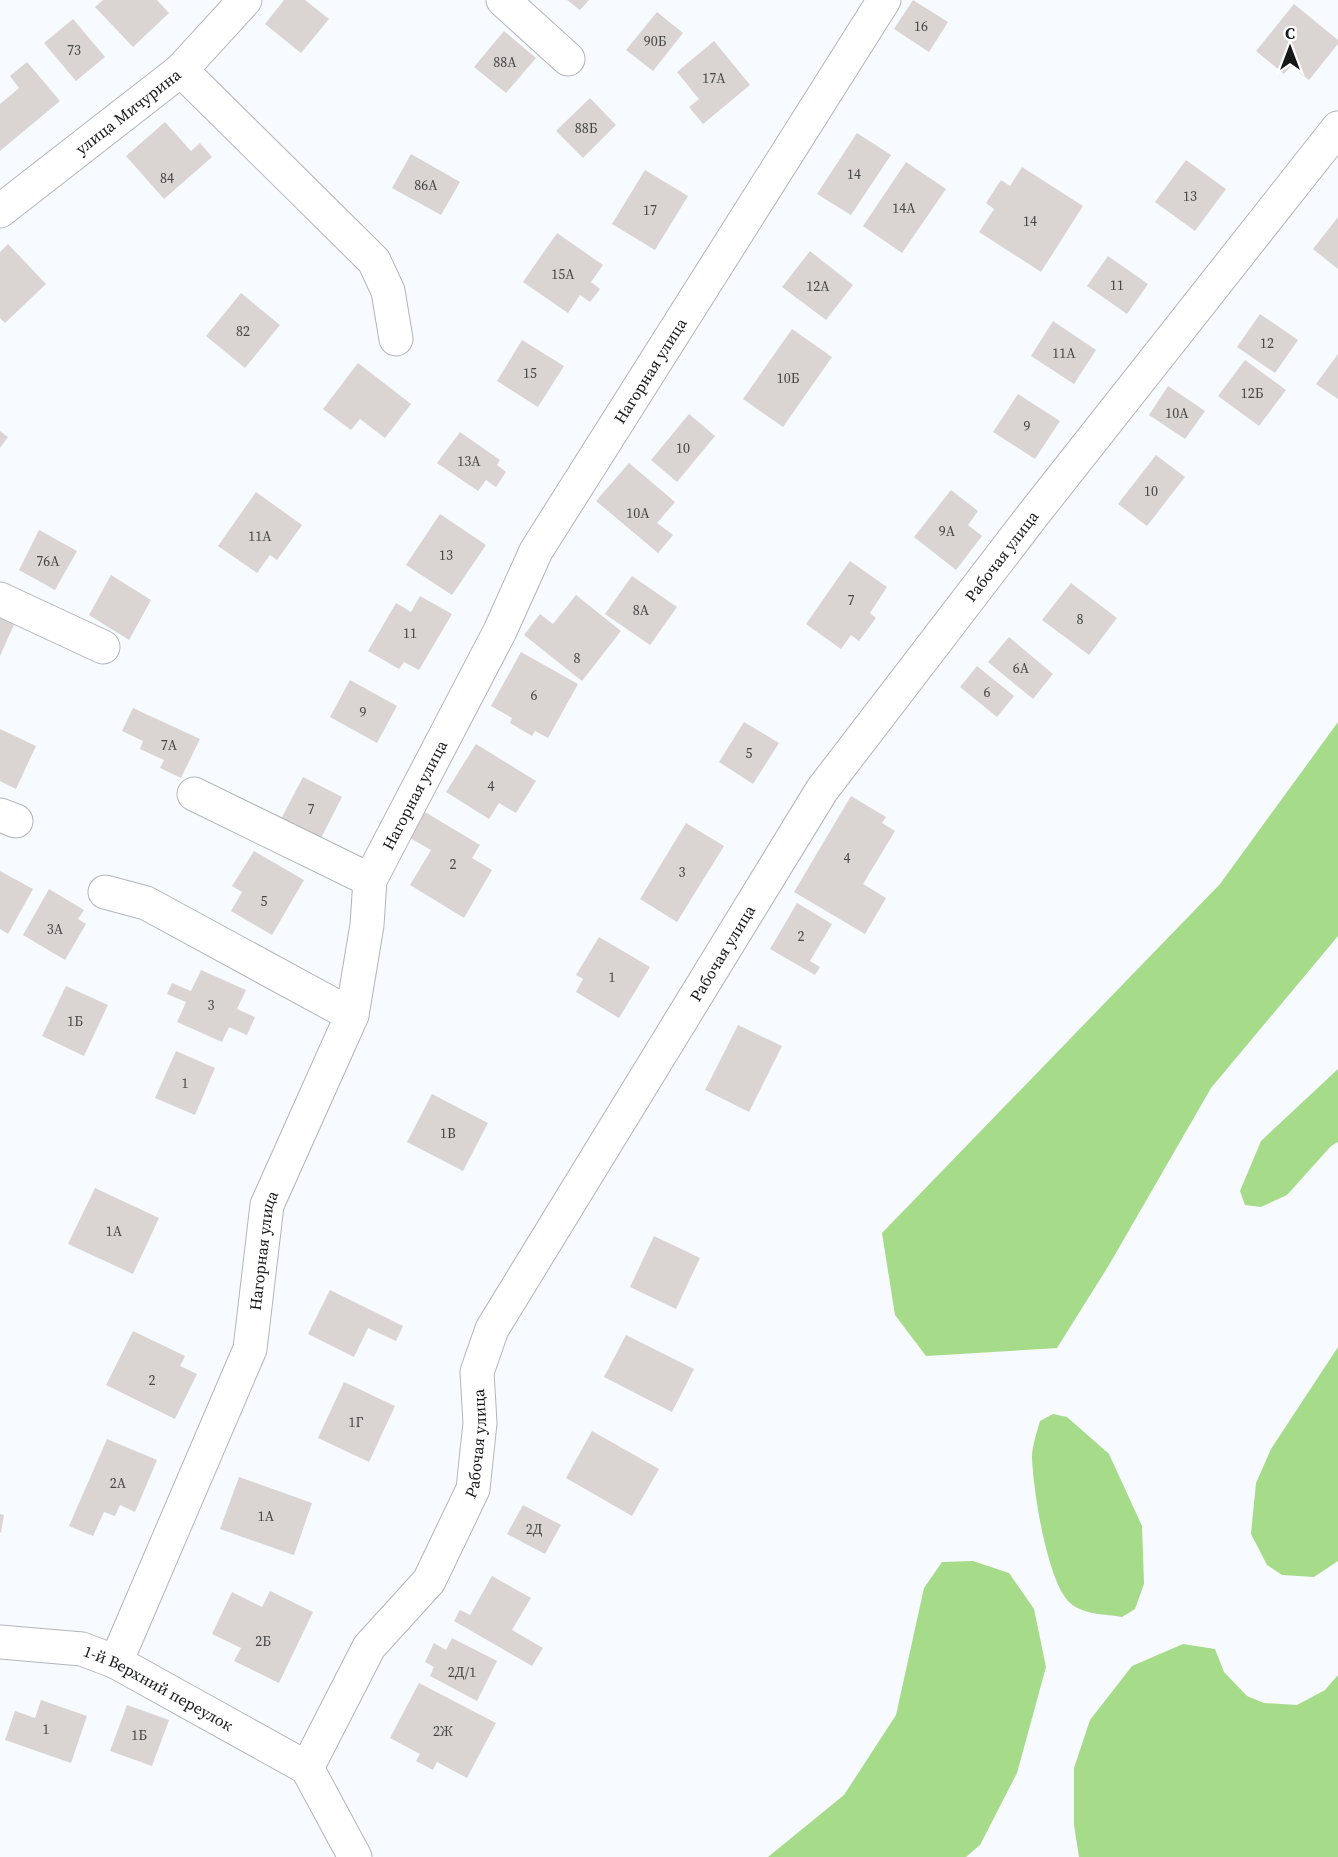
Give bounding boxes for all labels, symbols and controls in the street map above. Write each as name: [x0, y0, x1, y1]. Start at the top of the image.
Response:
house number: 16: [914, 16, 928, 36]
north arrow: [1260, 18, 1320, 78]
text: С: [1285, 22, 1295, 44]
house number: 90Б: [644, 31, 667, 51]
house number: 73: [67, 40, 81, 60]
house number: 88А: [493, 52, 517, 72]
street label: улица Мичурина: [70, 63, 186, 160]
house number: 17А: [702, 68, 726, 88]
house number: 88Б: [575, 118, 598, 138]
house number: 14: [847, 164, 861, 184]
house number: 84: [160, 168, 174, 188]
house number: 86А: [414, 175, 438, 195]
house number: 13: [1183, 186, 1197, 206]
house number: 14А: [892, 198, 916, 218]
house number: 17: [643, 200, 657, 220]
house number: 14: [1023, 211, 1037, 231]
house number: 15А: [551, 264, 575, 284]
house number: 11: [1110, 275, 1124, 295]
house number: 12А: [806, 276, 830, 296]
street label: Нагорная улица: [608, 313, 692, 428]
house number: 82: [236, 321, 250, 341]
house number: 12: [1260, 333, 1274, 353]
house number: 11А: [1052, 343, 1076, 363]
house number: 15: [523, 363, 537, 383]
house number: 10Б: [777, 368, 800, 388]
house number: 12Б: [1241, 383, 1264, 403]
house number: 10А: [1165, 403, 1189, 423]
house number: 9: [1024, 416, 1031, 436]
house number: 10: [676, 438, 690, 458]
house number: 13А: [457, 451, 481, 471]
house number: 10: [1144, 481, 1158, 501]
house number: 10А: [626, 503, 650, 523]
street label: Рабочая улица: [959, 505, 1044, 606]
house number: 9А: [939, 521, 956, 541]
house number: 11А: [248, 526, 272, 546]
house number: 13: [439, 545, 453, 565]
house number: 76А: [36, 551, 60, 571]
house number: 7: [848, 590, 855, 610]
house number: 8А: [633, 600, 650, 620]
house number: 8: [1077, 609, 1084, 629]
house number: 11: [403, 623, 417, 643]
house number: 8: [574, 648, 581, 668]
house number: 6А: [1013, 658, 1030, 678]
house number: 6: [984, 682, 991, 702]
house number: 6: [531, 685, 538, 705]
house number: 9: [360, 702, 367, 722]
house number: 7А: [161, 735, 178, 755]
street label: Нагорная улица: [377, 735, 453, 854]
house number: 5: [746, 743, 753, 763]
house number: 4: [488, 776, 495, 796]
house number: 7: [308, 799, 315, 819]
house number: 4: [844, 848, 851, 868]
house number: 2: [450, 854, 457, 874]
house number: 3: [679, 862, 686, 882]
house number: 5: [261, 891, 268, 911]
street label: Рабочая улица: [684, 900, 760, 1005]
house number: 3А: [47, 919, 64, 939]
house number: 2: [798, 926, 805, 946]
house number: 1: [609, 967, 616, 987]
house number: 3: [208, 995, 215, 1015]
house number: 1Б: [67, 1011, 83, 1031]
house number: 1: [182, 1073, 189, 1093]
house number: 1В: [440, 1123, 456, 1143]
street label: Нагорная улица: [244, 1186, 284, 1312]
house number: 1А: [106, 1221, 123, 1241]
house number: 2: [149, 1370, 156, 1390]
street label: Рабочая улица: [459, 1388, 491, 1502]
house number: 1Г: [349, 1412, 364, 1432]
house number: 2А: [110, 1473, 127, 1493]
house number: 1А: [258, 1506, 275, 1526]
house number: 2Д: [526, 1519, 543, 1539]
house number: 2Б: [255, 1631, 271, 1651]
street label: 1-й Верхний переулок: [80, 1640, 237, 1736]
house number: 2Д/1: [448, 1662, 476, 1682]
house number: 1: [43, 1719, 50, 1739]
house number: 2Ж: [433, 1721, 453, 1741]
house number: 1Б: [131, 1725, 147, 1745]

